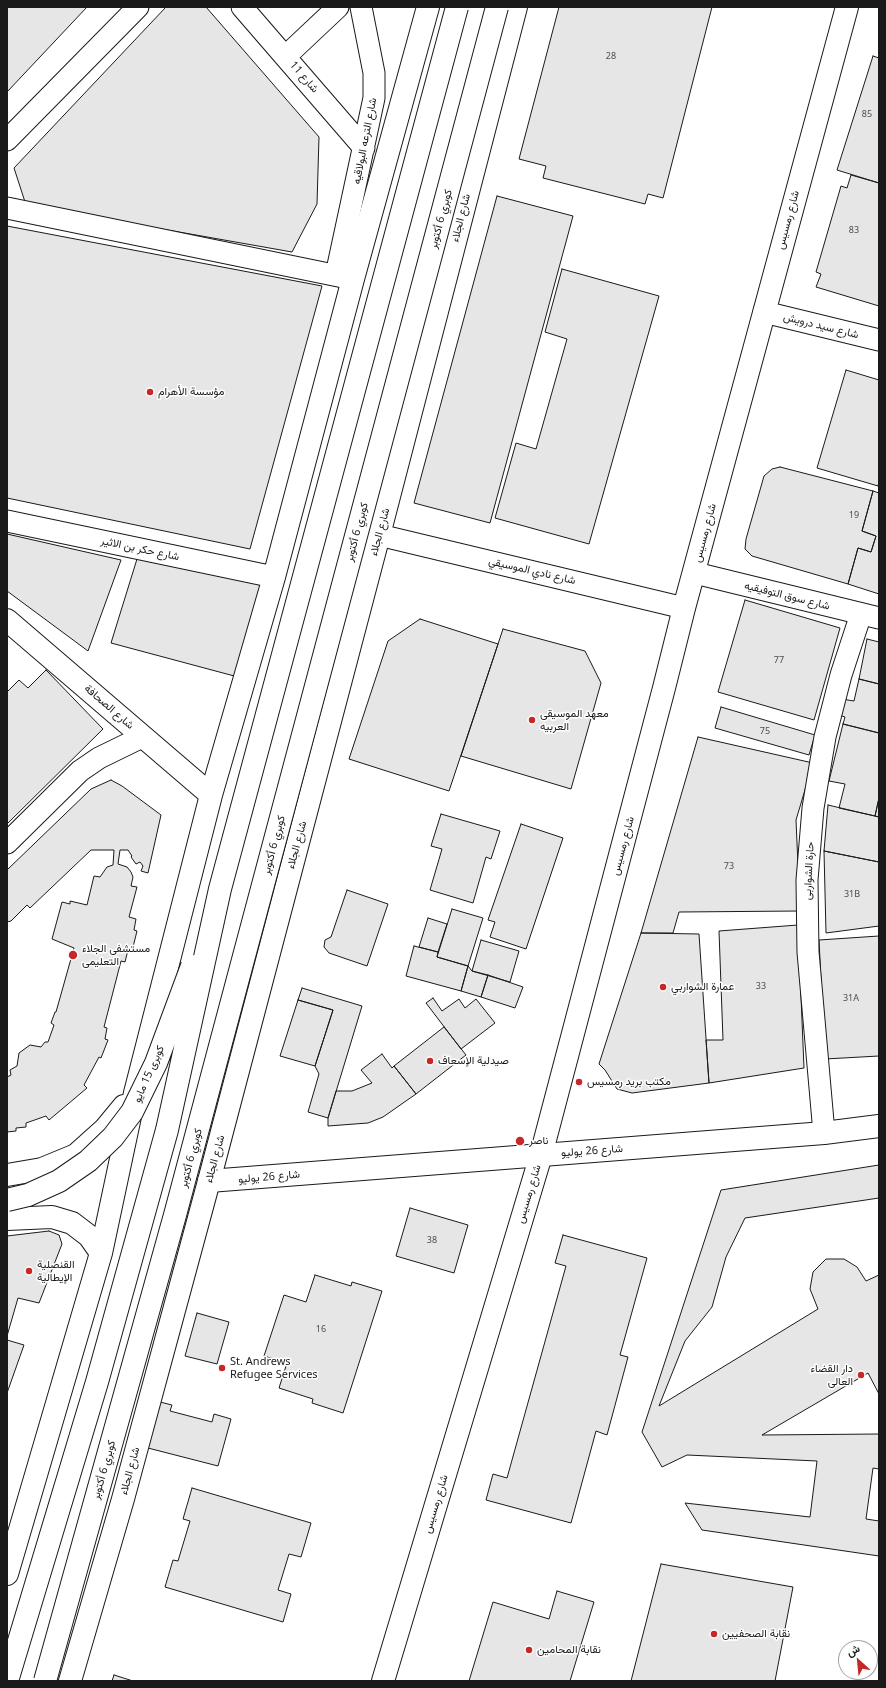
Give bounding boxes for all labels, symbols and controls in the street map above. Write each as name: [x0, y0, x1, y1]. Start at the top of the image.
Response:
house number: 28: [606, 51, 616, 61]
street label: شارع 11: [287, 58, 321, 96]
street label: شارع الترعه البولاقيه: [350, 97, 380, 185]
house number: 85: [862, 109, 872, 119]
street label: كوبري 6 أكتوبر: [427, 188, 455, 250]
street label: شارع رمسيس: [774, 189, 802, 251]
street label: شارع الجلاء: [449, 192, 473, 244]
house number: 83: [849, 225, 859, 235]
street label: شارع سيد درويش: [782, 310, 860, 342]
place label: مؤسسة الأهرام: [158, 385, 224, 399]
marker: مؤسسة الأهرام: [145, 387, 155, 397]
street label: كوبري 6 أكتوبر: [343, 501, 371, 563]
street label: شارع رمسيس: [691, 502, 719, 564]
street label: شارع الجلاء: [367, 506, 393, 558]
house number: 19: [849, 510, 859, 520]
street label: شارع حكر بن الاثير: [100, 534, 180, 564]
street label: شارع نادي الموسيقي: [487, 555, 577, 587]
street label: شارع سوق التوفيقيه: [743, 579, 831, 613]
house number: 77: [774, 655, 784, 665]
street label: شارع الصحافة: [82, 682, 136, 732]
place label: معهد الموسيقى العربيه: [540, 707, 609, 733]
marker: معهد الموسيقى العربيه: [527, 715, 537, 725]
house number: 75: [760, 726, 770, 736]
street label: كوبري 6 أكتوبر: [260, 814, 288, 876]
street label: شارع رمسيس: [609, 815, 637, 877]
street label: شارع الجلاء: [284, 819, 310, 871]
street label: حارة الشواربى: [801, 841, 817, 901]
house number: 73: [724, 861, 734, 871]
house number: 31B: [844, 889, 860, 899]
place label: مستشفى الجلاء التعليمى: [82, 942, 150, 968]
marker: مستشفى الجلاء التعليمى: [67, 949, 79, 961]
place label: عمارة الشواربي: [671, 980, 734, 994]
house number: 33: [756, 981, 766, 991]
marker: عمارة الشواربي: [658, 982, 668, 992]
house number: 31A: [843, 993, 859, 1003]
street label: كوبرى 15 مايو: [131, 1043, 167, 1105]
place label: صيدلية الإسعاف: [438, 1054, 509, 1068]
marker: صيدلية الإسعاف: [425, 1056, 435, 1066]
place label: مكتب بريد رمسيس: [587, 1075, 671, 1089]
marker: مكتب بريد رمسيس: [574, 1077, 584, 1087]
street label: كوبري 6 أكتوبر: [177, 1127, 205, 1189]
street label: شارع الجلاء: [202, 1133, 228, 1185]
place label: ناصر: [529, 1134, 548, 1148]
marker: ناصر: [514, 1135, 526, 1147]
street label: شارع 26 يوليو: [561, 1142, 623, 1160]
street label: شارع رمسيس: [514, 1163, 544, 1225]
street label: شارع 26 يوليو: [238, 1168, 300, 1186]
house number: 38: [427, 1235, 437, 1245]
place label: القنصلية الإيطالية: [37, 1258, 75, 1284]
marker: القنصلية الإيطالية: [24, 1266, 34, 1276]
house number: 16: [316, 1324, 326, 1334]
place label: St. Andrews Refugee Services: [230, 1355, 318, 1381]
place label: دار القضاء العالى: [811, 1362, 853, 1388]
marker: St. Andrews Refugee Services: [217, 1363, 227, 1373]
marker: دار القضاء العالى: [856, 1370, 866, 1380]
street label: كوبري 6 أكتوبر: [89, 1439, 119, 1501]
street label: شارع الجلاء: [117, 1445, 143, 1497]
street label: شارع رمسيس: [421, 1473, 451, 1535]
place label: نقابة الصحفيين: [722, 1627, 790, 1641]
marker: نقابة الصحفيين: [709, 1629, 719, 1639]
north arrow: [838, 1640, 878, 1680]
text: ش: [843, 1640, 862, 1659]
place label: نقابة المحامين: [537, 1643, 601, 1657]
marker: نقابة المحامين: [524, 1645, 534, 1655]

